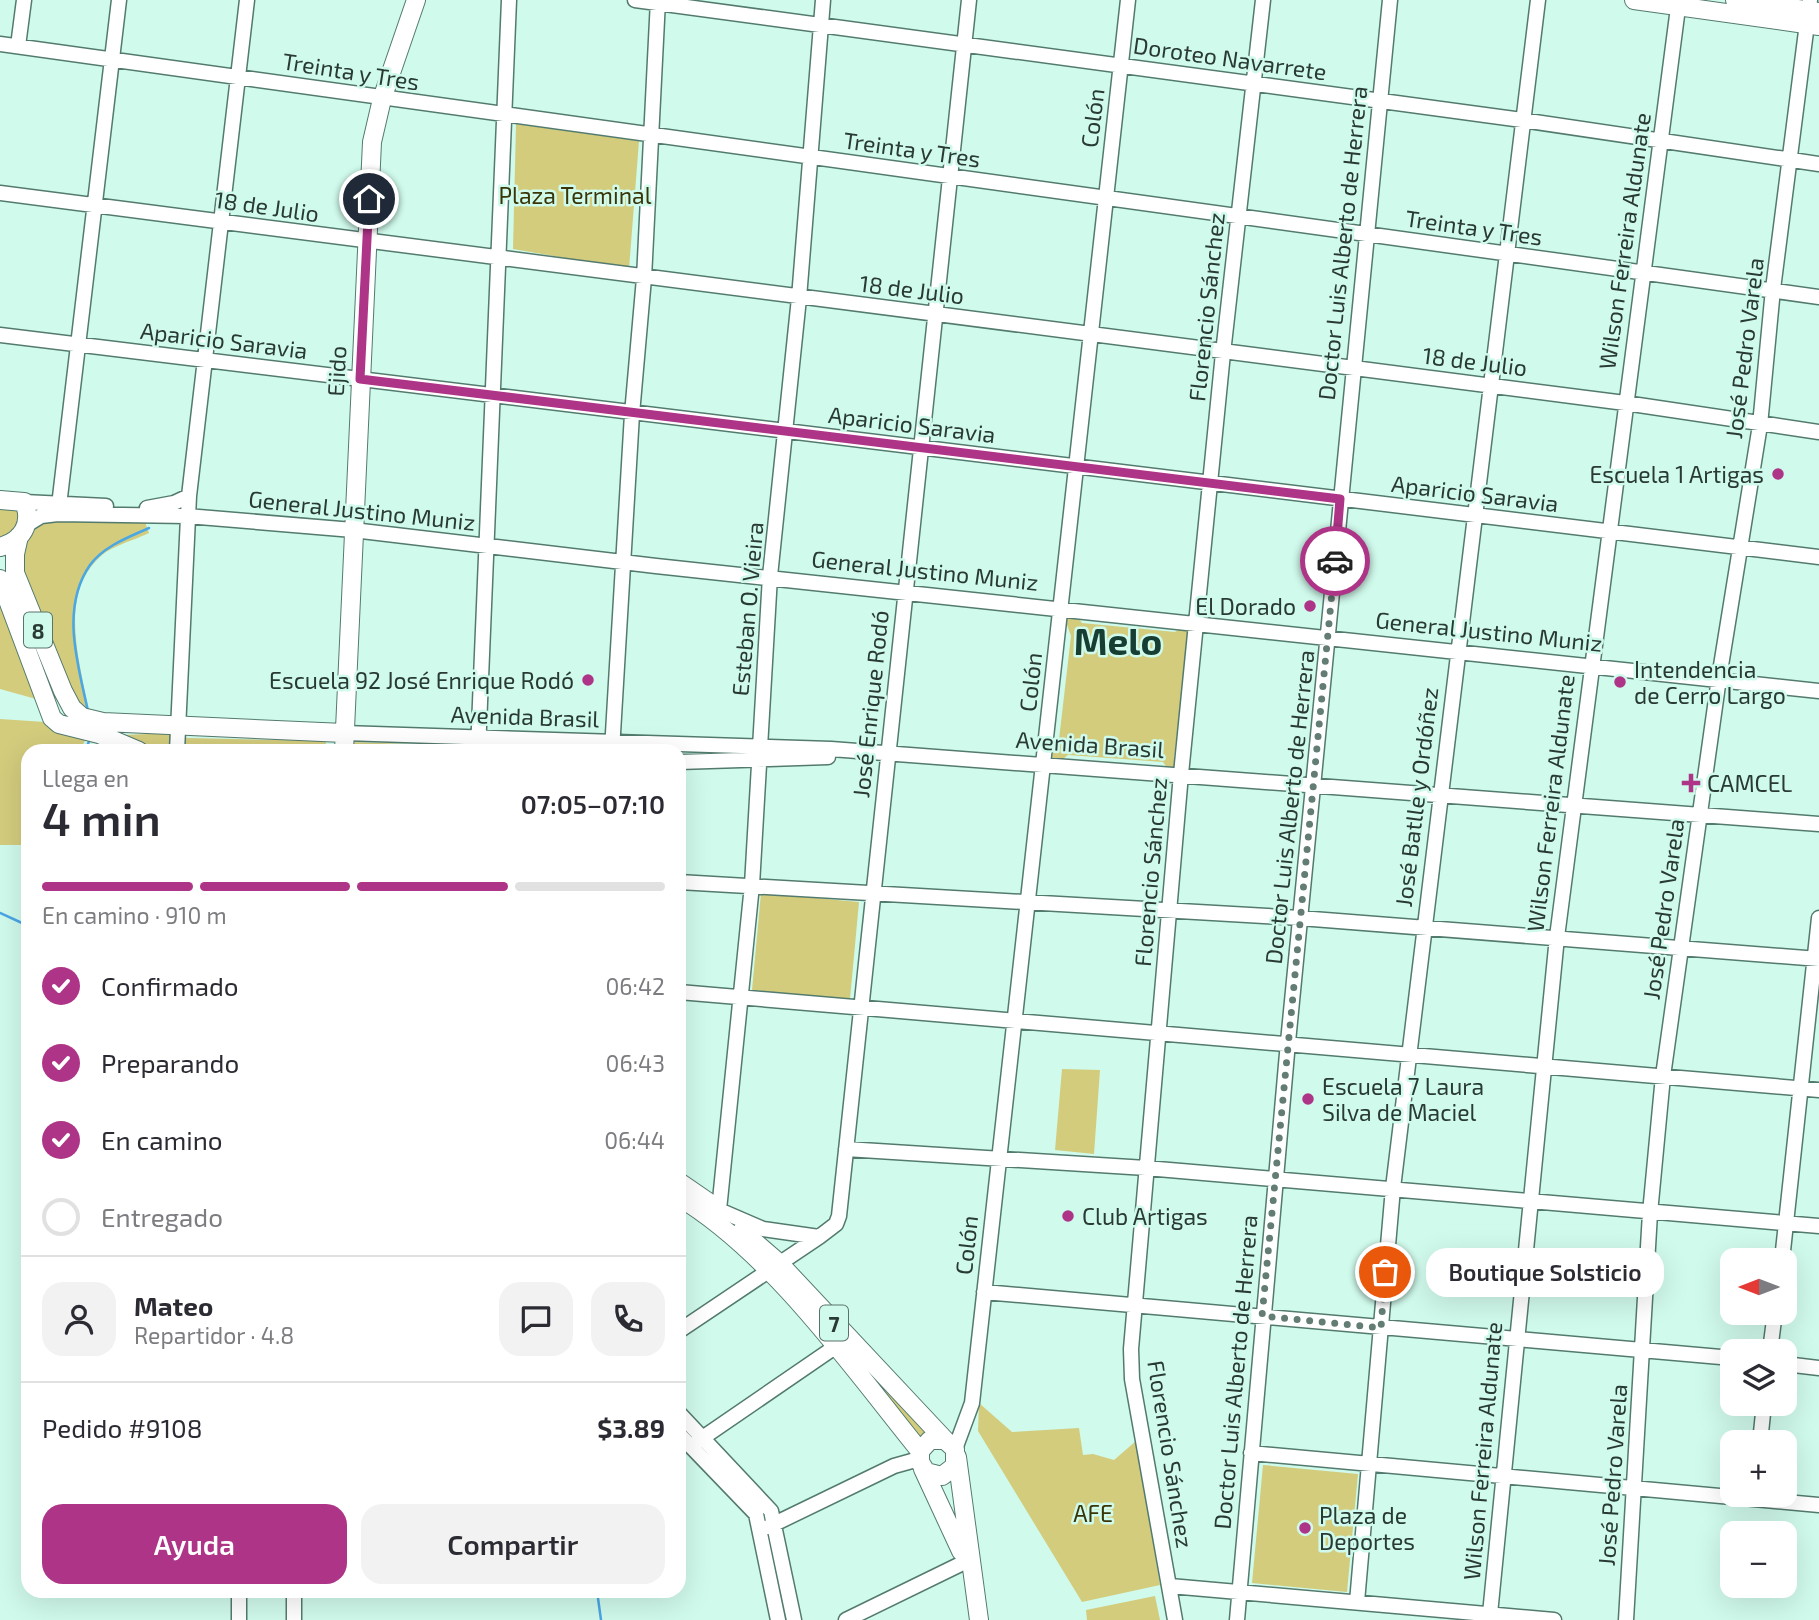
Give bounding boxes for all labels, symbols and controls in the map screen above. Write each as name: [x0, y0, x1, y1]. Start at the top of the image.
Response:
street label: Doroteo Navarrete: [1132, 31, 1328, 85]
street label: Treinta y Tres: [281, 46, 421, 96]
street label: Doctor Luis Alberto de Herrera: [1312, 85, 1372, 401]
street label: Colón: [1074, 87, 1110, 149]
street label: Wilson Ferreira Aldunate: [1592, 111, 1656, 371]
street label: Treinta y Tres: [842, 126, 982, 172]
pin: [339, 169, 399, 229]
icon: home: [350, 180, 388, 218]
park label: Plaza Terminal: [498, 181, 652, 209]
street label: 18 de Julio: [213, 185, 321, 227]
street label: Treinta y Tres: [1404, 204, 1544, 250]
street label: Florencio Sánchez: [1182, 211, 1230, 403]
street label: José Pedro Varela: [1719, 256, 1769, 440]
street label: 18 de Julio: [858, 269, 966, 309]
street label: Aparicio Saravia: [139, 316, 309, 364]
street label: 18 de Julio: [1421, 341, 1529, 381]
street label: Ejido: [321, 345, 351, 397]
street label: Aparicio Saravia: [827, 400, 997, 448]
place label: Escuela 1 Artigas: [1589, 460, 1764, 488]
marker: Escuela 1 Artigas: [1770, 466, 1786, 482]
street label: Aparicio Saravia: [1390, 469, 1560, 517]
street label: General Justino Muniz: [247, 484, 477, 536]
street label: Esteban O. Vieira: [725, 521, 769, 697]
courier: [1300, 526, 1370, 596]
icon: car: [1316, 542, 1354, 580]
street label: General Justino Muniz: [810, 544, 1040, 596]
place label: El Dorado: [1195, 592, 1296, 620]
marker: El Dorado: [1302, 598, 1318, 614]
street label: General Justino Muniz: [1374, 605, 1604, 657]
street label: José Enrique Rodó: [846, 609, 894, 799]
road number: 8: [24, 612, 52, 648]
district label: Melo: [1074, 618, 1162, 662]
street label: Doctor Luis Alberto de Herrera: [1259, 649, 1319, 965]
street label: Colón: [1013, 651, 1047, 713]
place label: Intendencia de Cerro Largo: [1634, 655, 1786, 709]
place label: Escuela 92 José Enrique Rodó: [269, 666, 574, 694]
marker: Escuela 92 José Enrique Rodó: [580, 672, 596, 688]
street label: Wilson Ferreira Aldunate: [1520, 673, 1580, 933]
marker: Intendencia de Cerro Largo: [1612, 674, 1628, 690]
street label: José Batlle y Ordóñez: [1389, 686, 1443, 908]
street label: Avenida Brasil: [450, 699, 600, 733]
street label: Avenida Brasil: [1015, 725, 1165, 763]
text: Llega en: [42, 764, 129, 792]
place label: CAMCEL: [1707, 769, 1793, 797]
marker: CAMCEL: [1681, 773, 1701, 793]
street label: Florencio Sánchez: [1128, 776, 1172, 968]
text: 07:05–07:10: [521, 788, 665, 819]
text: 4 min: [42, 790, 161, 845]
street label: José Pedro Varela: [1636, 817, 1690, 1001]
text: En camino · 910 m: [42, 901, 227, 929]
icon: check: [42, 967, 80, 1005]
text: Confirmado: [101, 970, 239, 1001]
text: 06:42: [605, 972, 665, 1000]
icon: check: [42, 1044, 80, 1082]
text: Preparando: [101, 1047, 239, 1078]
text: 06:43: [606, 1049, 665, 1077]
place label: Escuela 7 Laura Silva de Maciel: [1322, 1072, 1484, 1126]
marker: Escuela 7 Laura Silva de Maciel: [1300, 1091, 1316, 1107]
icon: check: [42, 1121, 80, 1159]
text: En camino: [101, 1124, 223, 1155]
text: 06:44: [604, 1126, 665, 1154]
text: Entregado: [101, 1201, 223, 1232]
place label: Club Artigas: [1082, 1202, 1208, 1230]
marker: Club Artigas: [1060, 1208, 1076, 1224]
street label: Colón: [949, 1214, 983, 1276]
street label: Doctor Luis Alberto de Herrera: [1207, 1214, 1263, 1530]
pin: [1355, 1242, 1415, 1302]
callout: Boutique Solsticio: [1427, 1248, 1665, 1296]
north arrow: [1720, 1248, 1797, 1325]
map controls: [1720, 1248, 1797, 1598]
icon: bag: [1366, 1253, 1404, 1291]
text: Boutique Solsticio: [1449, 1258, 1641, 1286]
button: person: [42, 1282, 116, 1356]
button: chat: [499, 1282, 573, 1356]
button: phone: [591, 1282, 665, 1356]
text: Mateo: [134, 1290, 213, 1321]
road number: 7: [820, 1306, 848, 1340]
text: Repartidor · 4.8: [134, 1321, 294, 1349]
street label: Wilson Ferreira Aldunate: [1457, 1321, 1507, 1581]
button: layers: [1720, 1339, 1797, 1416]
street label: Florencio Sánchez: [1142, 1358, 1200, 1550]
street label: José Pedro Varela: [1592, 1383, 1632, 1567]
text: Pedido #9108: [42, 1412, 202, 1443]
text: $3.89: [597, 1412, 665, 1443]
button: +: [1720, 1430, 1797, 1507]
park label: AFE: [1073, 1499, 1113, 1527]
place label: Plaza de Deportes: [1319, 1501, 1415, 1555]
button: Ayuda: [42, 1504, 347, 1584]
button: Compartir: [361, 1504, 665, 1584]
marker: Plaza de Deportes: [1297, 1520, 1313, 1536]
button: −: [1720, 1521, 1797, 1598]

